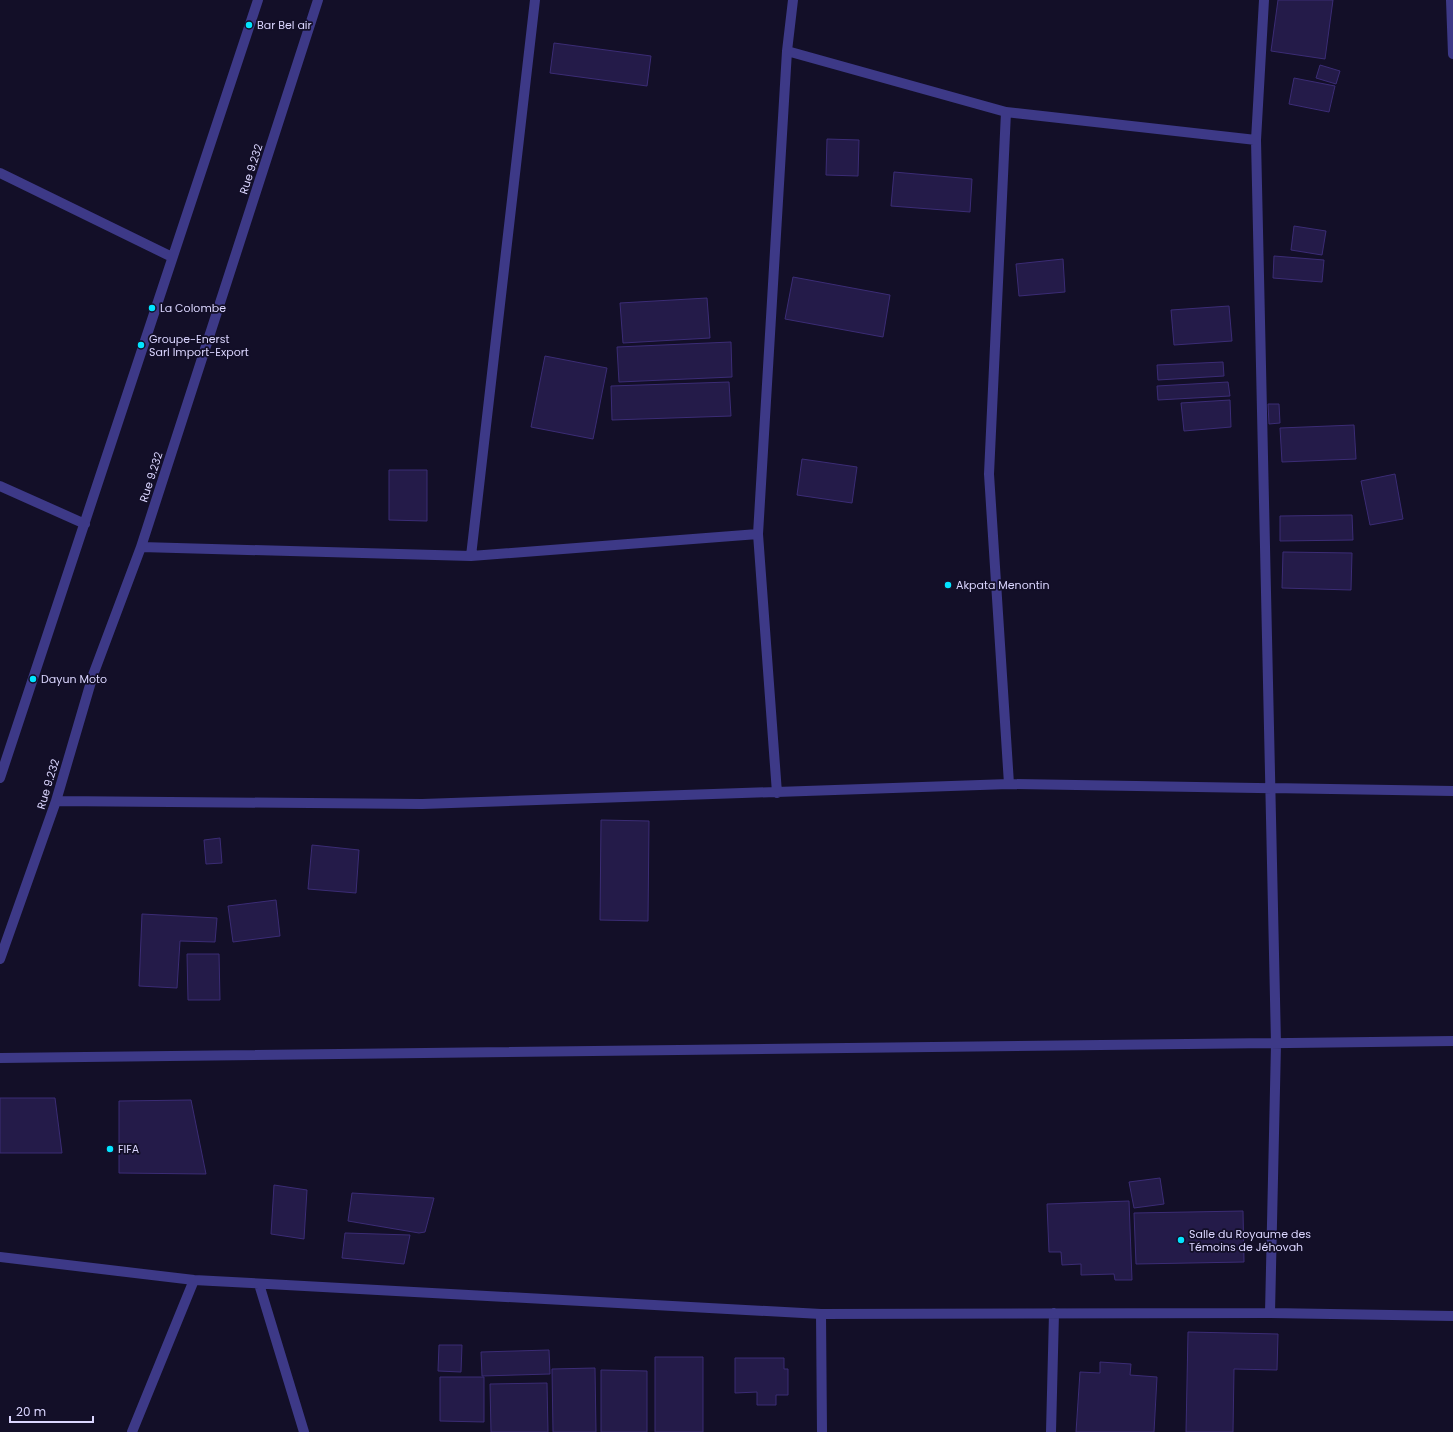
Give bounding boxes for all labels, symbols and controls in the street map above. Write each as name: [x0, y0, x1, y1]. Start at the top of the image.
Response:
place label: Bar Bel air: [257, 17, 312, 33]
marker: Bar Bel air: [244, 20, 254, 30]
street label: Rue 9.232: [235, 142, 267, 196]
place label: La Colombe: [160, 300, 226, 316]
marker: La Colombe: [147, 303, 157, 313]
place label: Groupe-Enerst Sarl Import-Export: [149, 331, 249, 360]
marker: Groupe-Enerst Sarl Import-Export: [136, 340, 146, 350]
street label: Rue 9.232: [135, 450, 167, 504]
place label: Akpata Menontin: [956, 577, 1050, 593]
marker: Akpata Menontin: [943, 580, 953, 590]
place label: Dayun Moto: [41, 671, 107, 687]
marker: Dayun Moto: [28, 674, 38, 684]
street label: Rue 9.232: [33, 757, 63, 811]
place label: FIFA: [118, 1141, 140, 1157]
marker: FIFA: [105, 1144, 115, 1154]
place label: Salle du Royaume des Témoins de Jéhovah: [1189, 1226, 1311, 1255]
marker: Salle du Royaume des Témoins de Jéhovah: [1176, 1235, 1186, 1245]
scale bar: [10, 1398, 93, 1424]
text: 20 m: [16, 1403, 46, 1420]

